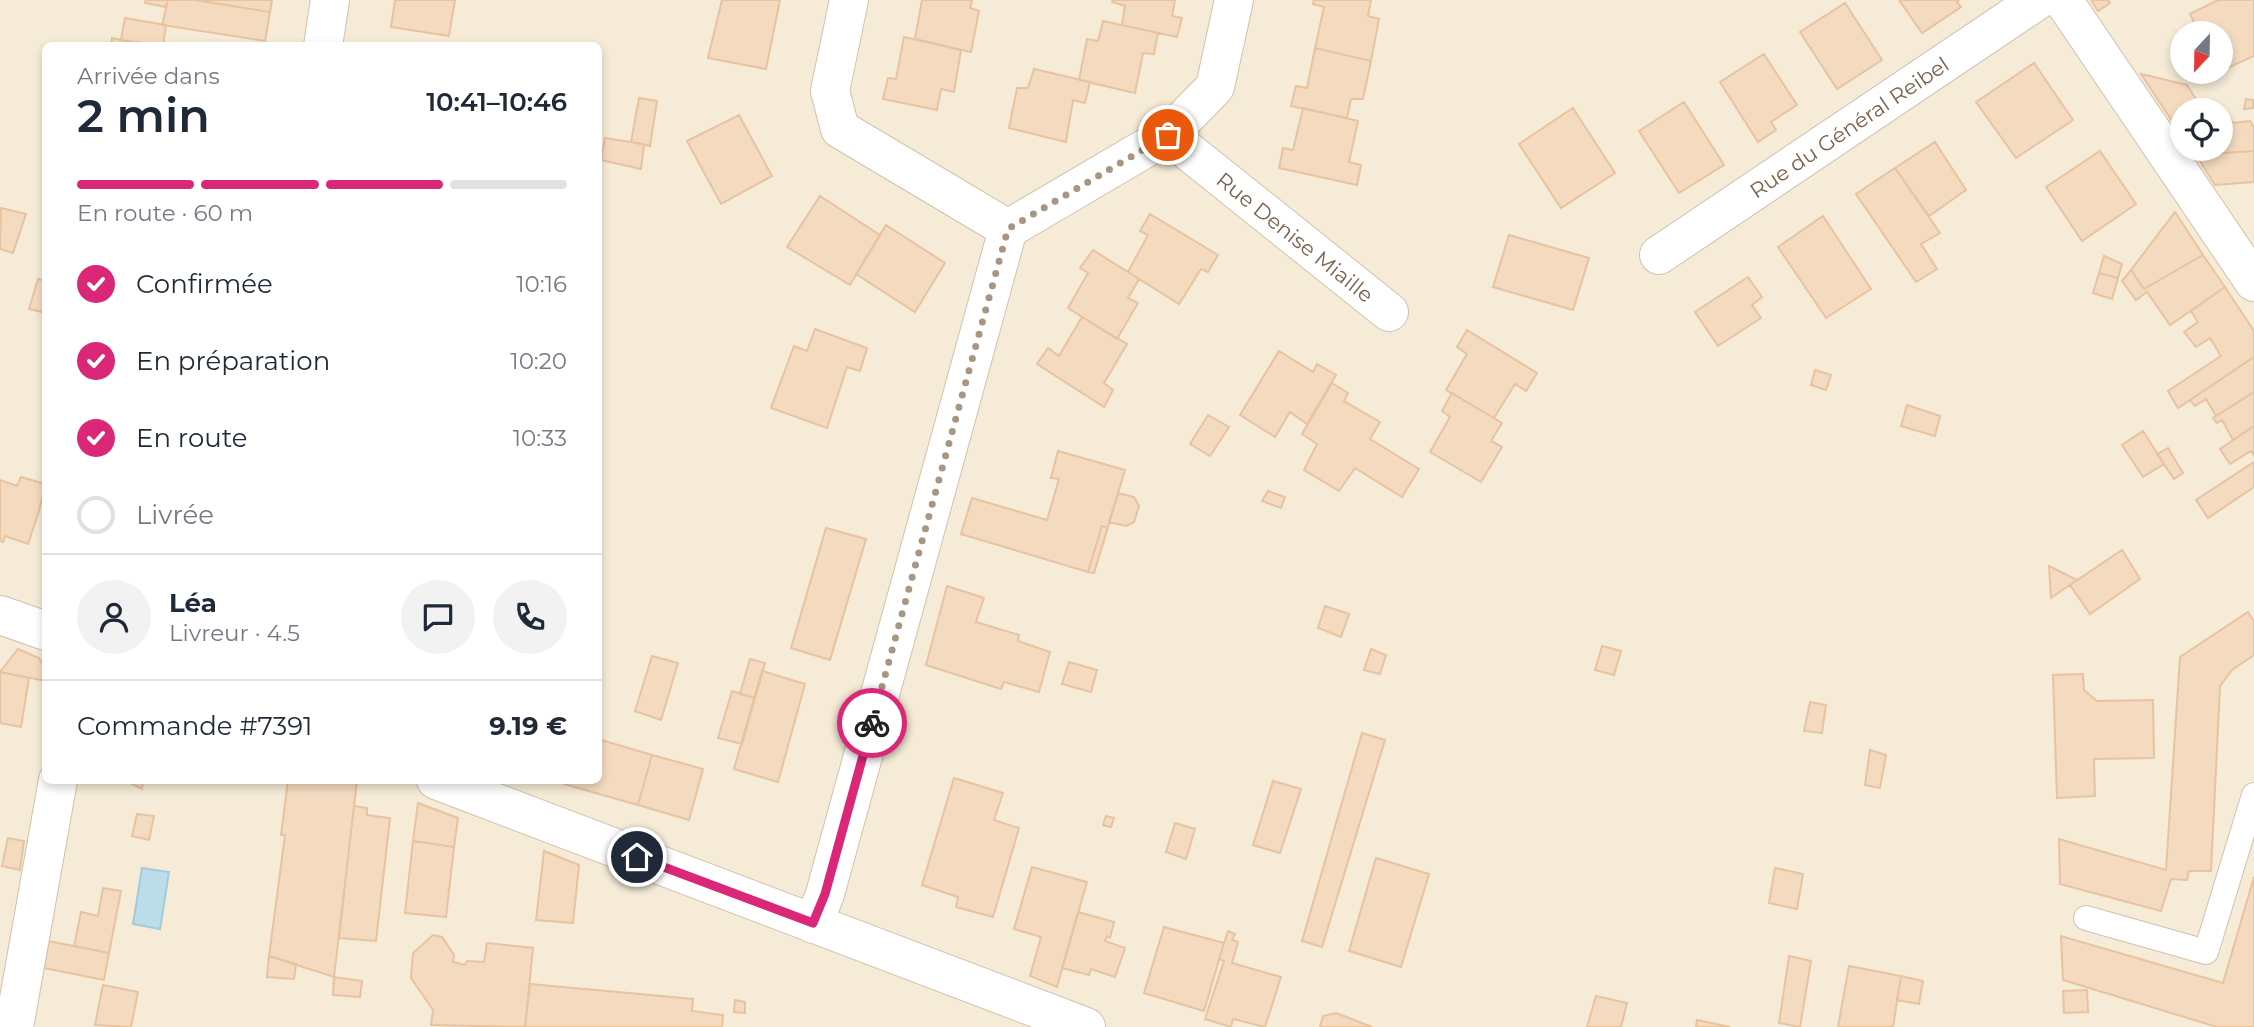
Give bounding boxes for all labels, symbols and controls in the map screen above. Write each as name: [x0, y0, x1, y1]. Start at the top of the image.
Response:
north arrow: [2170, 21, 2233, 84]
map controls: [2170, 21, 2233, 161]
street label: Rue du Général Reibel: [1745, 51, 1953, 203]
text: Arrivée dans: [77, 62, 220, 90]
text: 10:41–10:46: [426, 86, 567, 118]
text: 2 min: [77, 87, 210, 144]
button: locate: [2170, 98, 2233, 161]
pin: [1138, 105, 1198, 165]
icon: bag: [1149, 116, 1187, 154]
street label: Rue Denise Miaille: [1212, 167, 1379, 307]
text: En route · 60 m: [77, 199, 253, 227]
icon: check: [77, 265, 115, 303]
text: Confirmée: [136, 268, 273, 300]
text: 10:16: [516, 270, 567, 298]
icon: check: [77, 342, 115, 380]
text: En préparation: [136, 345, 330, 377]
text: 10:20: [510, 347, 567, 375]
icon: check: [77, 419, 115, 457]
text: En route: [136, 422, 247, 454]
text: 10:33: [513, 424, 567, 452]
text: Livrée: [136, 499, 214, 531]
button: person: [77, 580, 151, 654]
button: chat: [401, 580, 475, 654]
button: phone: [493, 580, 567, 654]
text: Léa: [169, 587, 217, 619]
text: Livreur · 4.5: [169, 619, 300, 647]
courier: [837, 688, 907, 758]
icon: bike: [853, 704, 891, 742]
text: Commande #7391: [77, 710, 312, 742]
text: 9.19 €: [489, 710, 567, 742]
pin: [607, 827, 667, 887]
icon: home: [618, 838, 656, 876]

